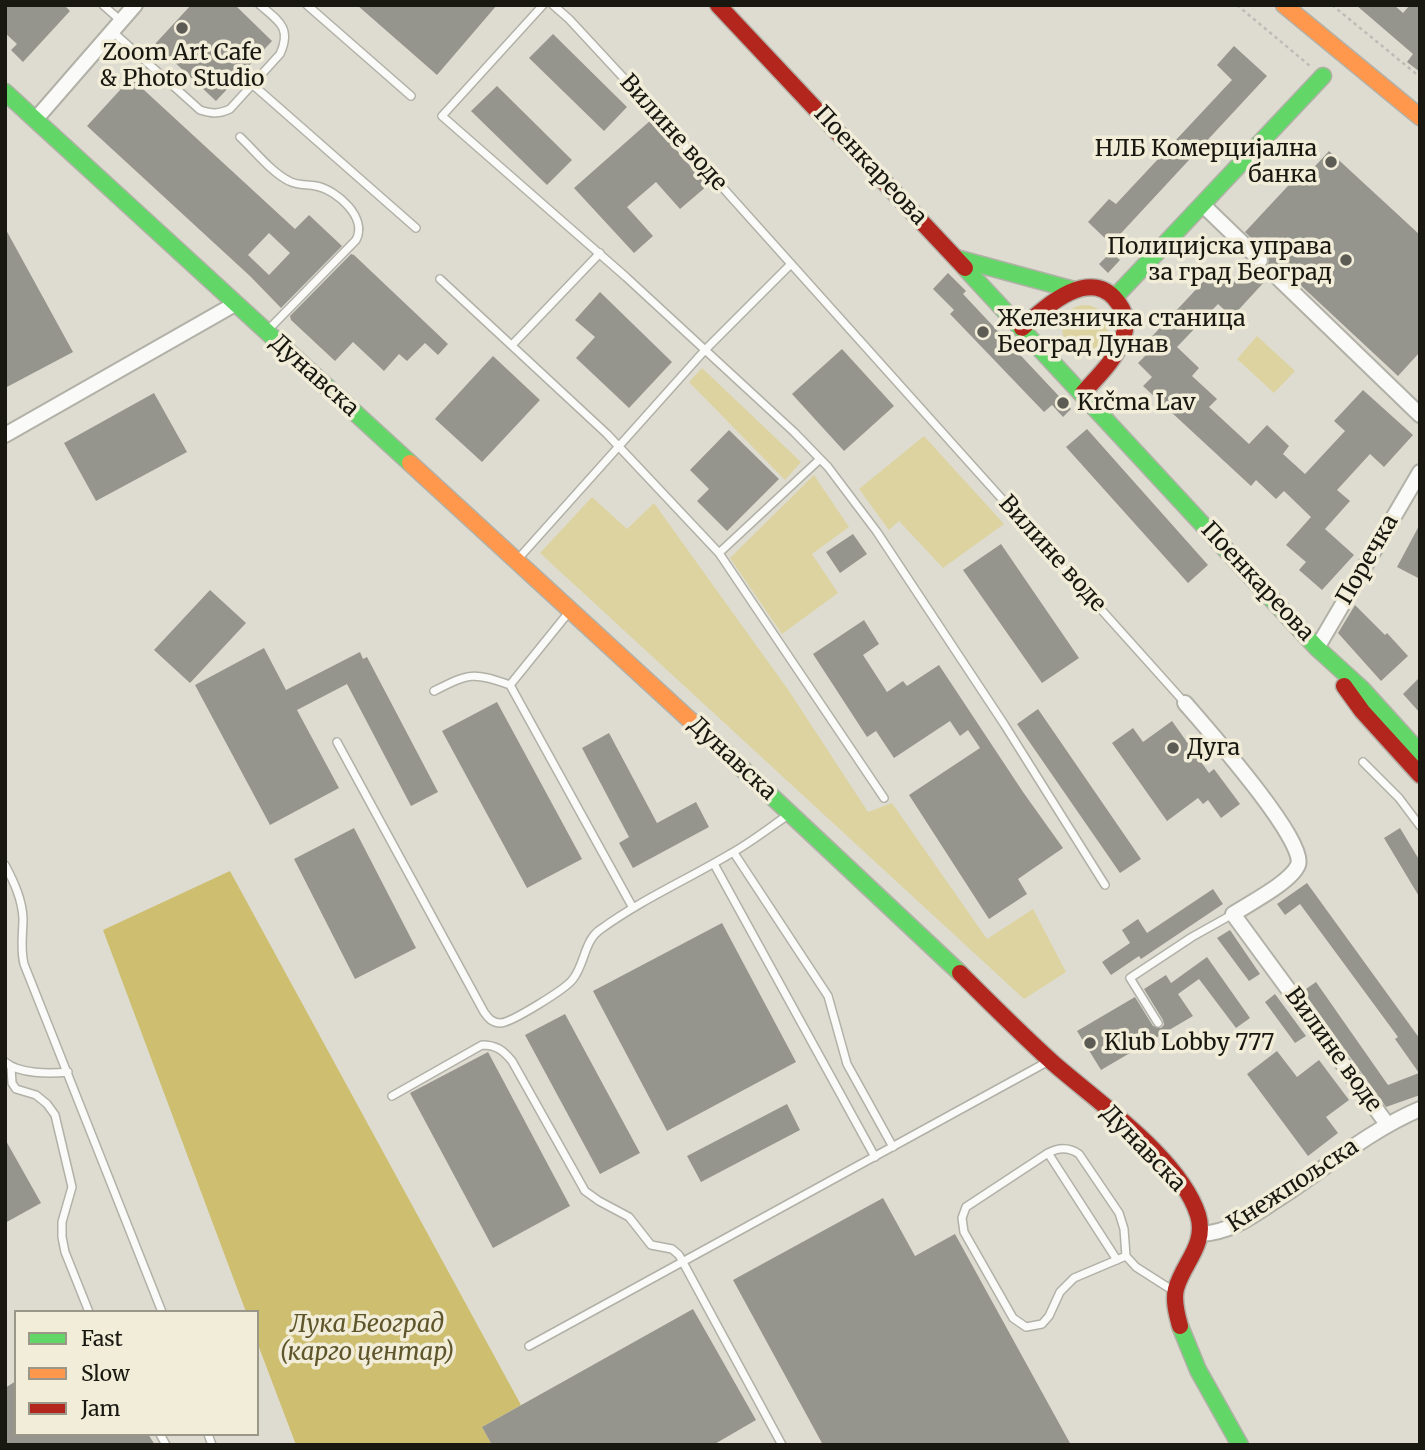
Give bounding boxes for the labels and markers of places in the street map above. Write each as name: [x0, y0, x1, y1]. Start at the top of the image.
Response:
marker: Zoom Art Cafe & Photo Studio: [174, 20, 190, 36]
place label: Zoom Art Cafe & Photo Studio: [100, 39, 264, 93]
place label: НЛБ Комерцијална банка: [1095, 135, 1317, 189]
marker: НЛБ Комерцијална банка: [1323, 154, 1339, 170]
place label: Полицијска управа за град Београд: [1107, 233, 1332, 287]
marker: Полицијска управа за град Београд: [1338, 252, 1354, 268]
place label: Железничка станица Београд Дунав: [997, 305, 1246, 359]
marker: Железничка станица Београд Дунав: [975, 324, 991, 340]
place label: Krčma Lav: [1077, 389, 1195, 417]
marker: Krčma Lav: [1055, 395, 1071, 411]
place label: Дуга: [1187, 734, 1240, 762]
marker: Дуга: [1165, 740, 1181, 756]
place label: Klub Lobby 777: [1104, 1029, 1274, 1057]
marker: Klub Lobby 777: [1082, 1035, 1098, 1051]

